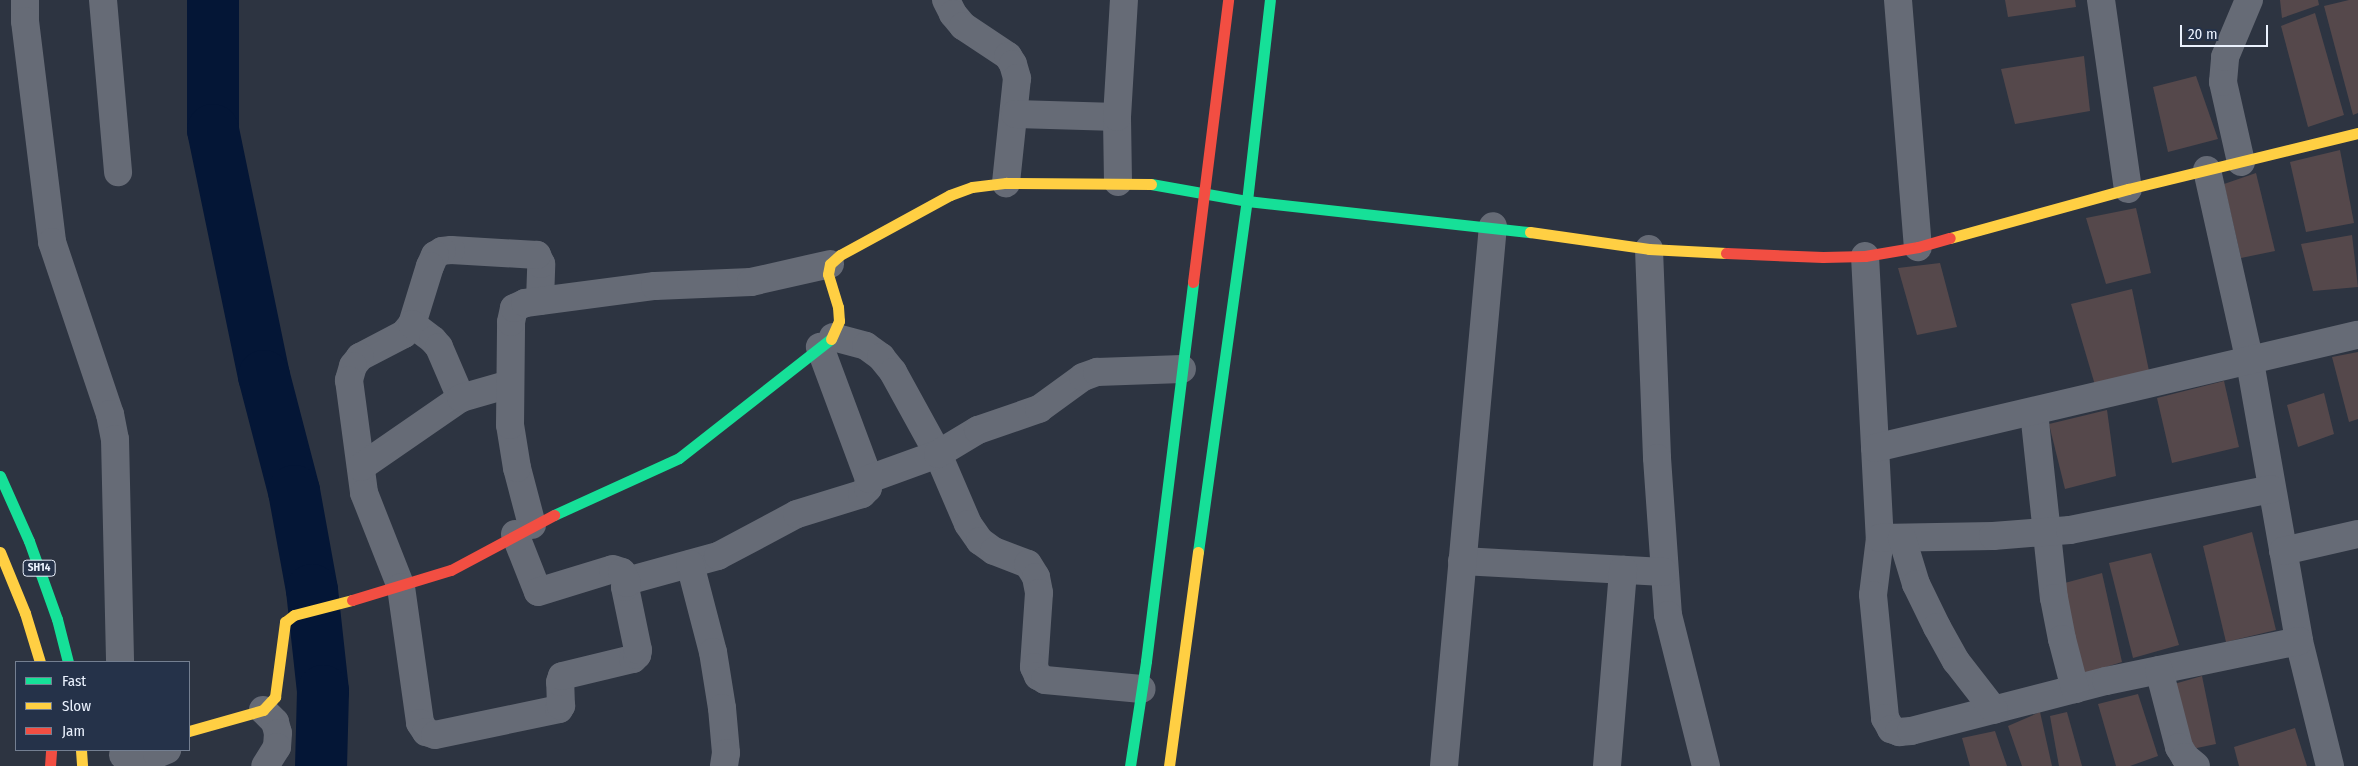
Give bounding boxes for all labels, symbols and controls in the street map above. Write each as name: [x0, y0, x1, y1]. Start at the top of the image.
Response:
scale bar: [2183, 15, 2270, 47]
text: 20 m: [2188, 25, 2218, 43]
road number: SH14: [22, 560, 56, 576]
legend: [15, 661, 190, 751]
text: Fast: [62, 672, 86, 690]
text: Slow: [62, 697, 91, 715]
text: Jam: [62, 722, 85, 740]

